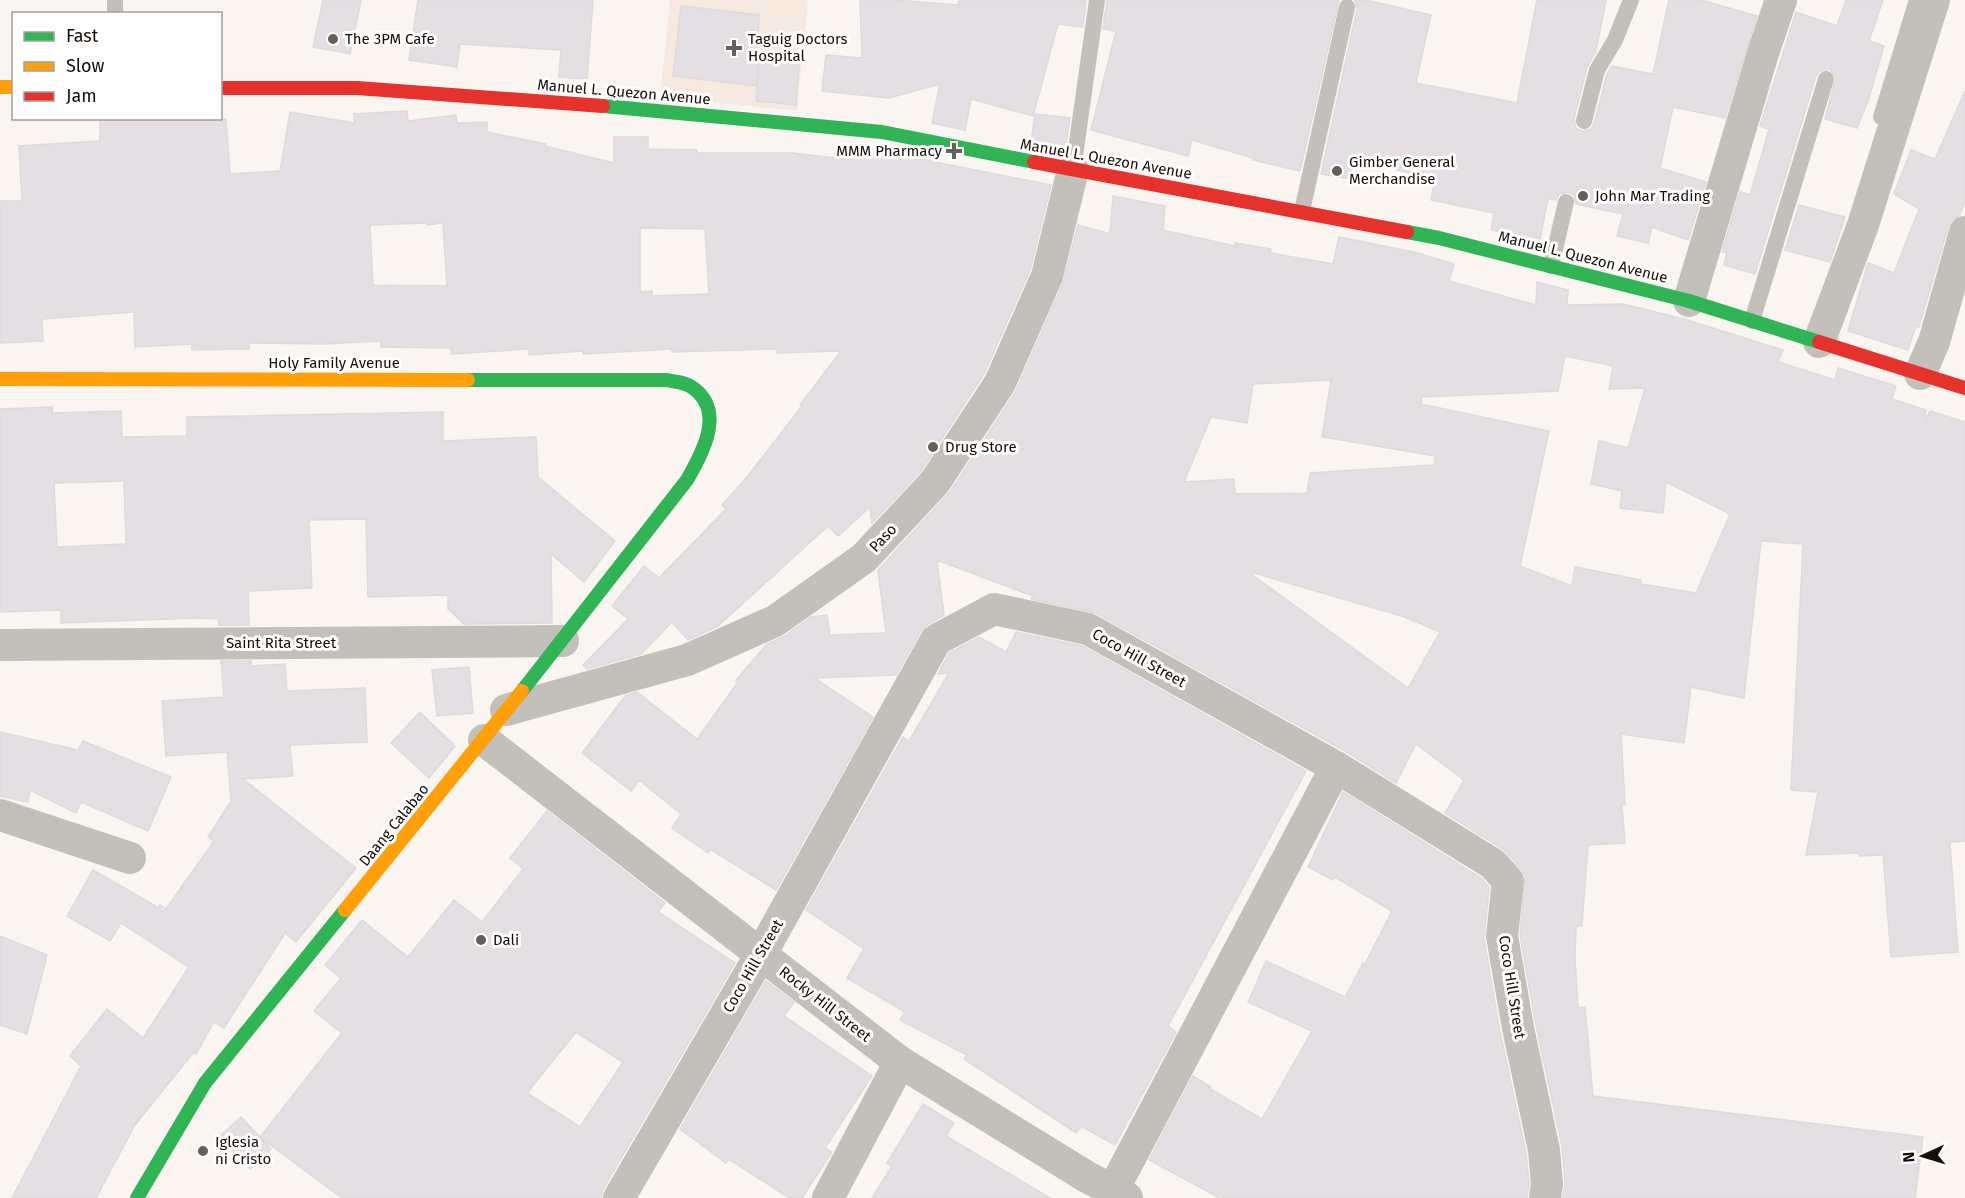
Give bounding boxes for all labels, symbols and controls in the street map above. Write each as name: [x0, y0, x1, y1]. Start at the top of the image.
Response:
legend: [12, 12, 222, 120]
text: Fast: [66, 25, 99, 47]
place label: The 3PM Cafe: [345, 30, 435, 48]
place label: Taguig Doctors Hospital: [748, 30, 848, 65]
marker: The 3PM Cafe: [326, 32, 340, 46]
marker: Taguig Doctors Hospital: [725, 39, 743, 57]
text: Slow: [66, 55, 105, 77]
street label: Manuel L. Quezon Avenue: [537, 75, 711, 109]
text: Jam: [66, 85, 97, 107]
street label: Manuel L. Quezon Avenue: [1019, 135, 1193, 183]
place label: MMM Pharmacy: [836, 142, 943, 160]
marker: MMM Pharmacy: [947, 144, 961, 158]
place label: Gimber General Merchandise: [1349, 153, 1455, 188]
marker: Gimber General Merchandise: [1330, 164, 1344, 178]
place label: John Mar Trading: [1595, 187, 1710, 205]
marker: John Mar Trading: [1576, 189, 1590, 203]
street label: Manuel L. Quezon Avenue: [1496, 227, 1670, 287]
street label: Holy Family Avenue: [268, 354, 400, 372]
place label: Drug Store: [945, 438, 1017, 456]
marker: Drug Store: [926, 440, 940, 454]
street label: Paso: [866, 520, 900, 556]
street label: Coco Hill Street: [1089, 625, 1190, 691]
street label: Saint Rita Street: [226, 634, 337, 652]
street label: Daang Calabao: [355, 780, 433, 870]
street label: Coco Hill Street: [719, 916, 787, 1016]
place label: Dali: [493, 931, 519, 949]
marker: Dali: [474, 933, 488, 947]
street label: Coco Hill Street: [1495, 934, 1529, 1041]
street label: Rocky Hill Street: [775, 963, 875, 1046]
north arrow: [1893, 1126, 1953, 1186]
place label: Iglesia ni Cristo: [215, 1133, 271, 1168]
marker: Iglesia ni Cristo: [196, 1144, 210, 1158]
text: N: [1899, 1151, 1918, 1163]

